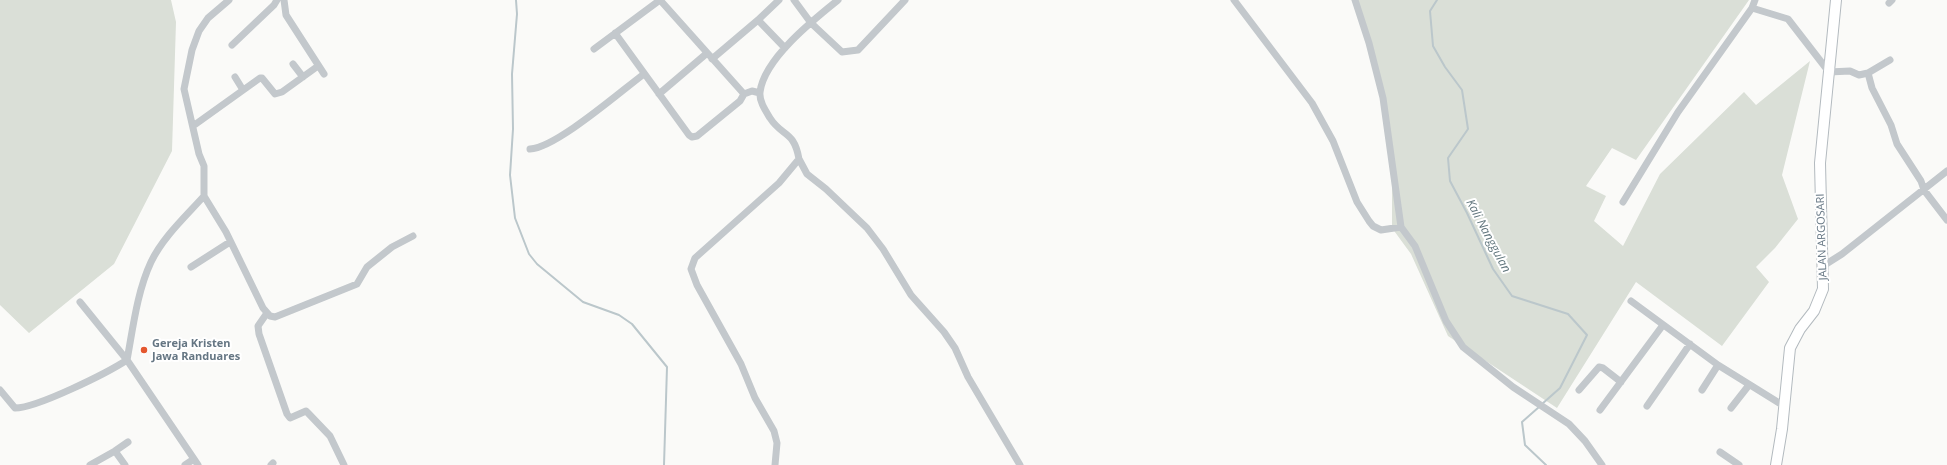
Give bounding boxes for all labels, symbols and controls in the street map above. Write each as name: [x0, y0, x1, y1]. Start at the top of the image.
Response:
street label: JALAN ARGOSARI: [1814, 193, 1830, 281]
water label: Kali Nanggulan: [1463, 197, 1513, 275]
place label: Gereja Kristen Jawa Randuares: [152, 337, 240, 363]
marker: Gereja Kristen Jawa Randuares: [139, 345, 149, 355]

